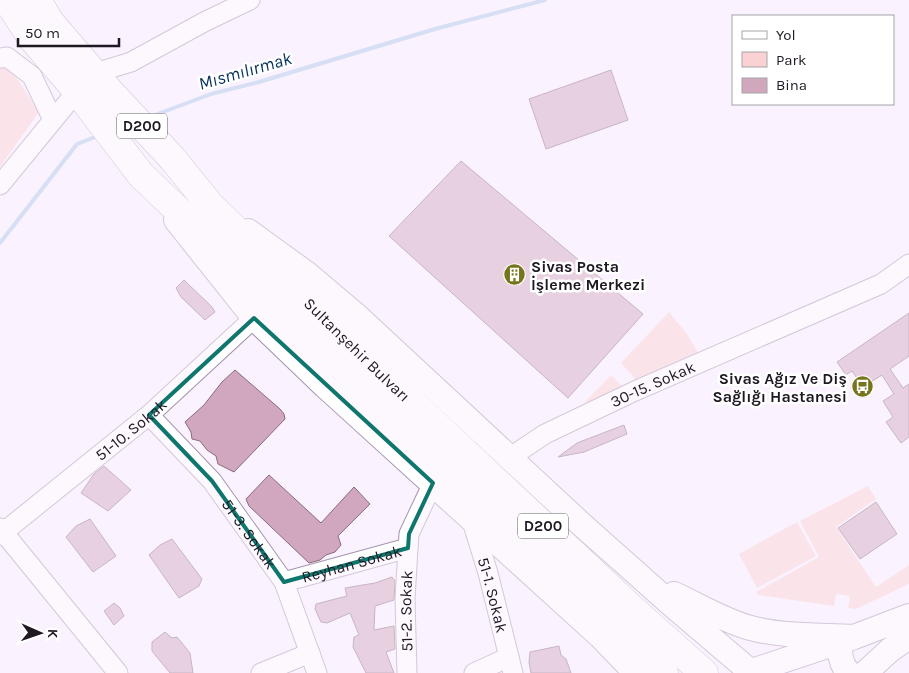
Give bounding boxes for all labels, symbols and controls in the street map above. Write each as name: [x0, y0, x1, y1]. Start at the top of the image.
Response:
scale bar: [18, 15, 119, 47]
legend: [732, 15, 894, 105]
text: 50 m: [25, 24, 60, 42]
text: Yol: [776, 26, 796, 44]
water label: Mısmılırmak: [196, 47, 295, 95]
text: Park: [776, 51, 806, 69]
text: Bina: [776, 76, 807, 94]
road number: D200: [117, 114, 167, 138]
place label: Sivas Posta İşleme Merkezi: [531, 257, 645, 294]
building icon: Sivas Posta İşleme Merkezi: [503, 263, 527, 287]
street label: Sultanşehir Bulvarı: [300, 294, 414, 406]
street label: 30-15. Sokak: [607, 357, 698, 411]
place label: Sivas Ağız Ve Diş Sağlığı Hastanesi: [713, 369, 847, 406]
bus stop icon: Sivas Ağız Ve Diş Sağlığı Hastanesi: [851, 375, 875, 399]
street label: 51-10. Sokak: [91, 395, 170, 465]
street label: 51-3. Sokak: [218, 495, 281, 573]
road number: D200: [518, 514, 568, 538]
street label: Reyhan Sokak: [300, 541, 404, 587]
street label: 51-1. Sokak: [474, 555, 512, 635]
street label: 51-2. Sokak: [396, 570, 417, 652]
north arrow: [15, 608, 65, 658]
text: K: [44, 629, 61, 639]

